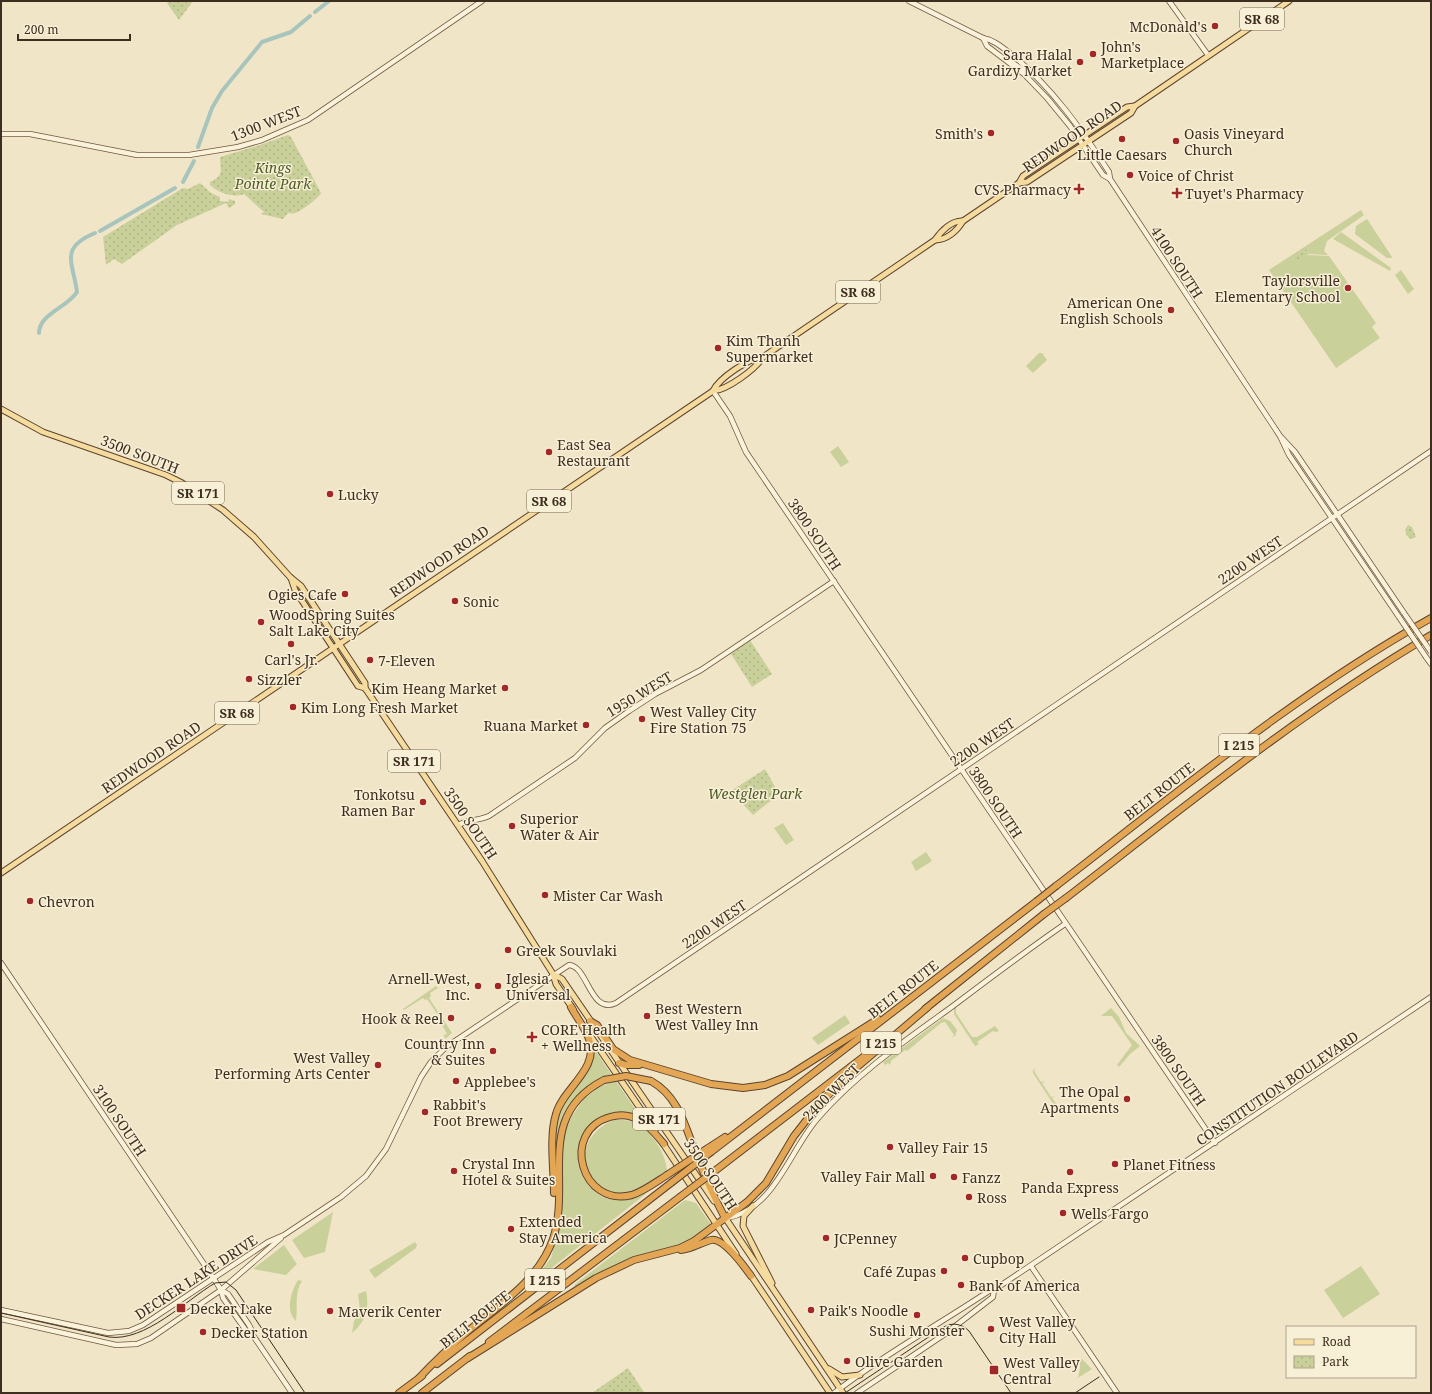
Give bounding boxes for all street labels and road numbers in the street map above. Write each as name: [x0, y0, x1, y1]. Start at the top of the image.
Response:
road number: SR 68: [1240, 8, 1284, 30]
street label: REDWOOD ROAD: [1019, 96, 1125, 176]
street label: 1300 WEST: [228, 101, 304, 145]
street label: 4100 SOUTH: [1147, 222, 1207, 302]
road number: SR 68: [836, 281, 880, 303]
street label: 3500 SOUTH: [98, 430, 182, 478]
road number: SR 171: [172, 482, 224, 504]
road number: SR 68: [527, 490, 571, 512]
street label: 3800 SOUTH: [784, 494, 846, 574]
street label: REDWOOD ROAD: [386, 521, 492, 601]
street label: 2200 WEST: [1214, 531, 1286, 589]
street label: 1950 WEST: [602, 667, 676, 721]
road number: SR 68: [215, 702, 259, 724]
street label: 2200 WEST: [946, 713, 1018, 771]
street label: REDWOOD ROAD: [98, 717, 204, 797]
road number: I 215: [1219, 734, 1259, 756]
road number: SR 171: [388, 750, 440, 772]
street label: BELT ROUTE: [1120, 757, 1198, 824]
street label: 3800 SOUTH: [965, 762, 1027, 842]
street label: 3500 SOUTH: [440, 783, 502, 863]
street label: 2200 WEST: [678, 895, 750, 953]
street label: BELT ROUTE: [864, 955, 942, 1022]
street label: CONSTITUTION BOULEVARD: [1192, 1026, 1362, 1150]
street label: 3800 SOUTH: [1148, 1031, 1210, 1109]
road number: I 215: [861, 1032, 901, 1054]
street label: 2400 WEST: [798, 1059, 864, 1125]
street label: 3100 SOUTH: [89, 1080, 151, 1160]
road number: SR 171: [633, 1108, 685, 1130]
street label: 3500 SOUTH: [680, 1134, 742, 1214]
street label: DECKER LAKE DRIVE: [131, 1230, 261, 1324]
road number: I 215: [525, 1269, 565, 1291]
street label: BELT ROUTE: [436, 1285, 514, 1352]

